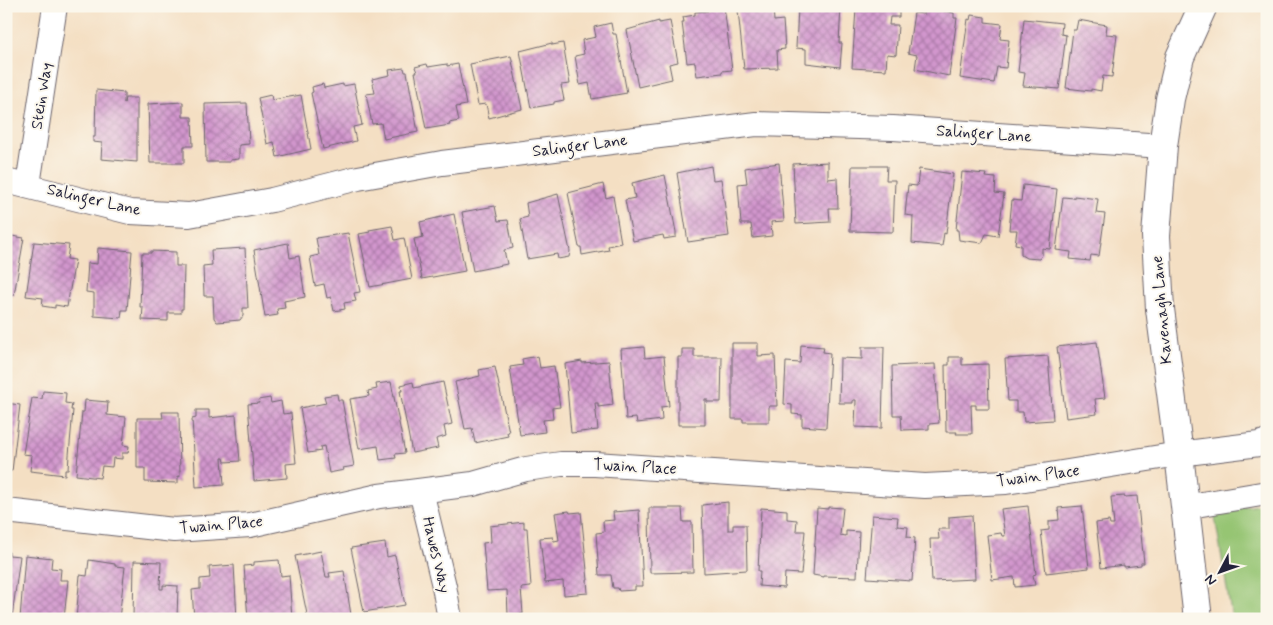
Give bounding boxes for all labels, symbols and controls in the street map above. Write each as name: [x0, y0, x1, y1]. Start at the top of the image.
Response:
street label: Stein Way: [26, 61, 58, 131]
street label: Salinger Lane: [935, 120, 1033, 149]
street label: Salinger Lane: [531, 130, 629, 163]
street label: Salinger Lane: [45, 179, 143, 222]
street label: Kavenagh Lane: [1147, 255, 1177, 365]
street label: Twain Place: [593, 454, 677, 480]
street label: Twain Place: [995, 460, 1081, 492]
street label: Twain Place: [178, 511, 264, 539]
street label: Hawes Way: [417, 515, 455, 595]
north arrow: [1196, 548, 1246, 598]
text: N: [1201, 570, 1221, 589]

